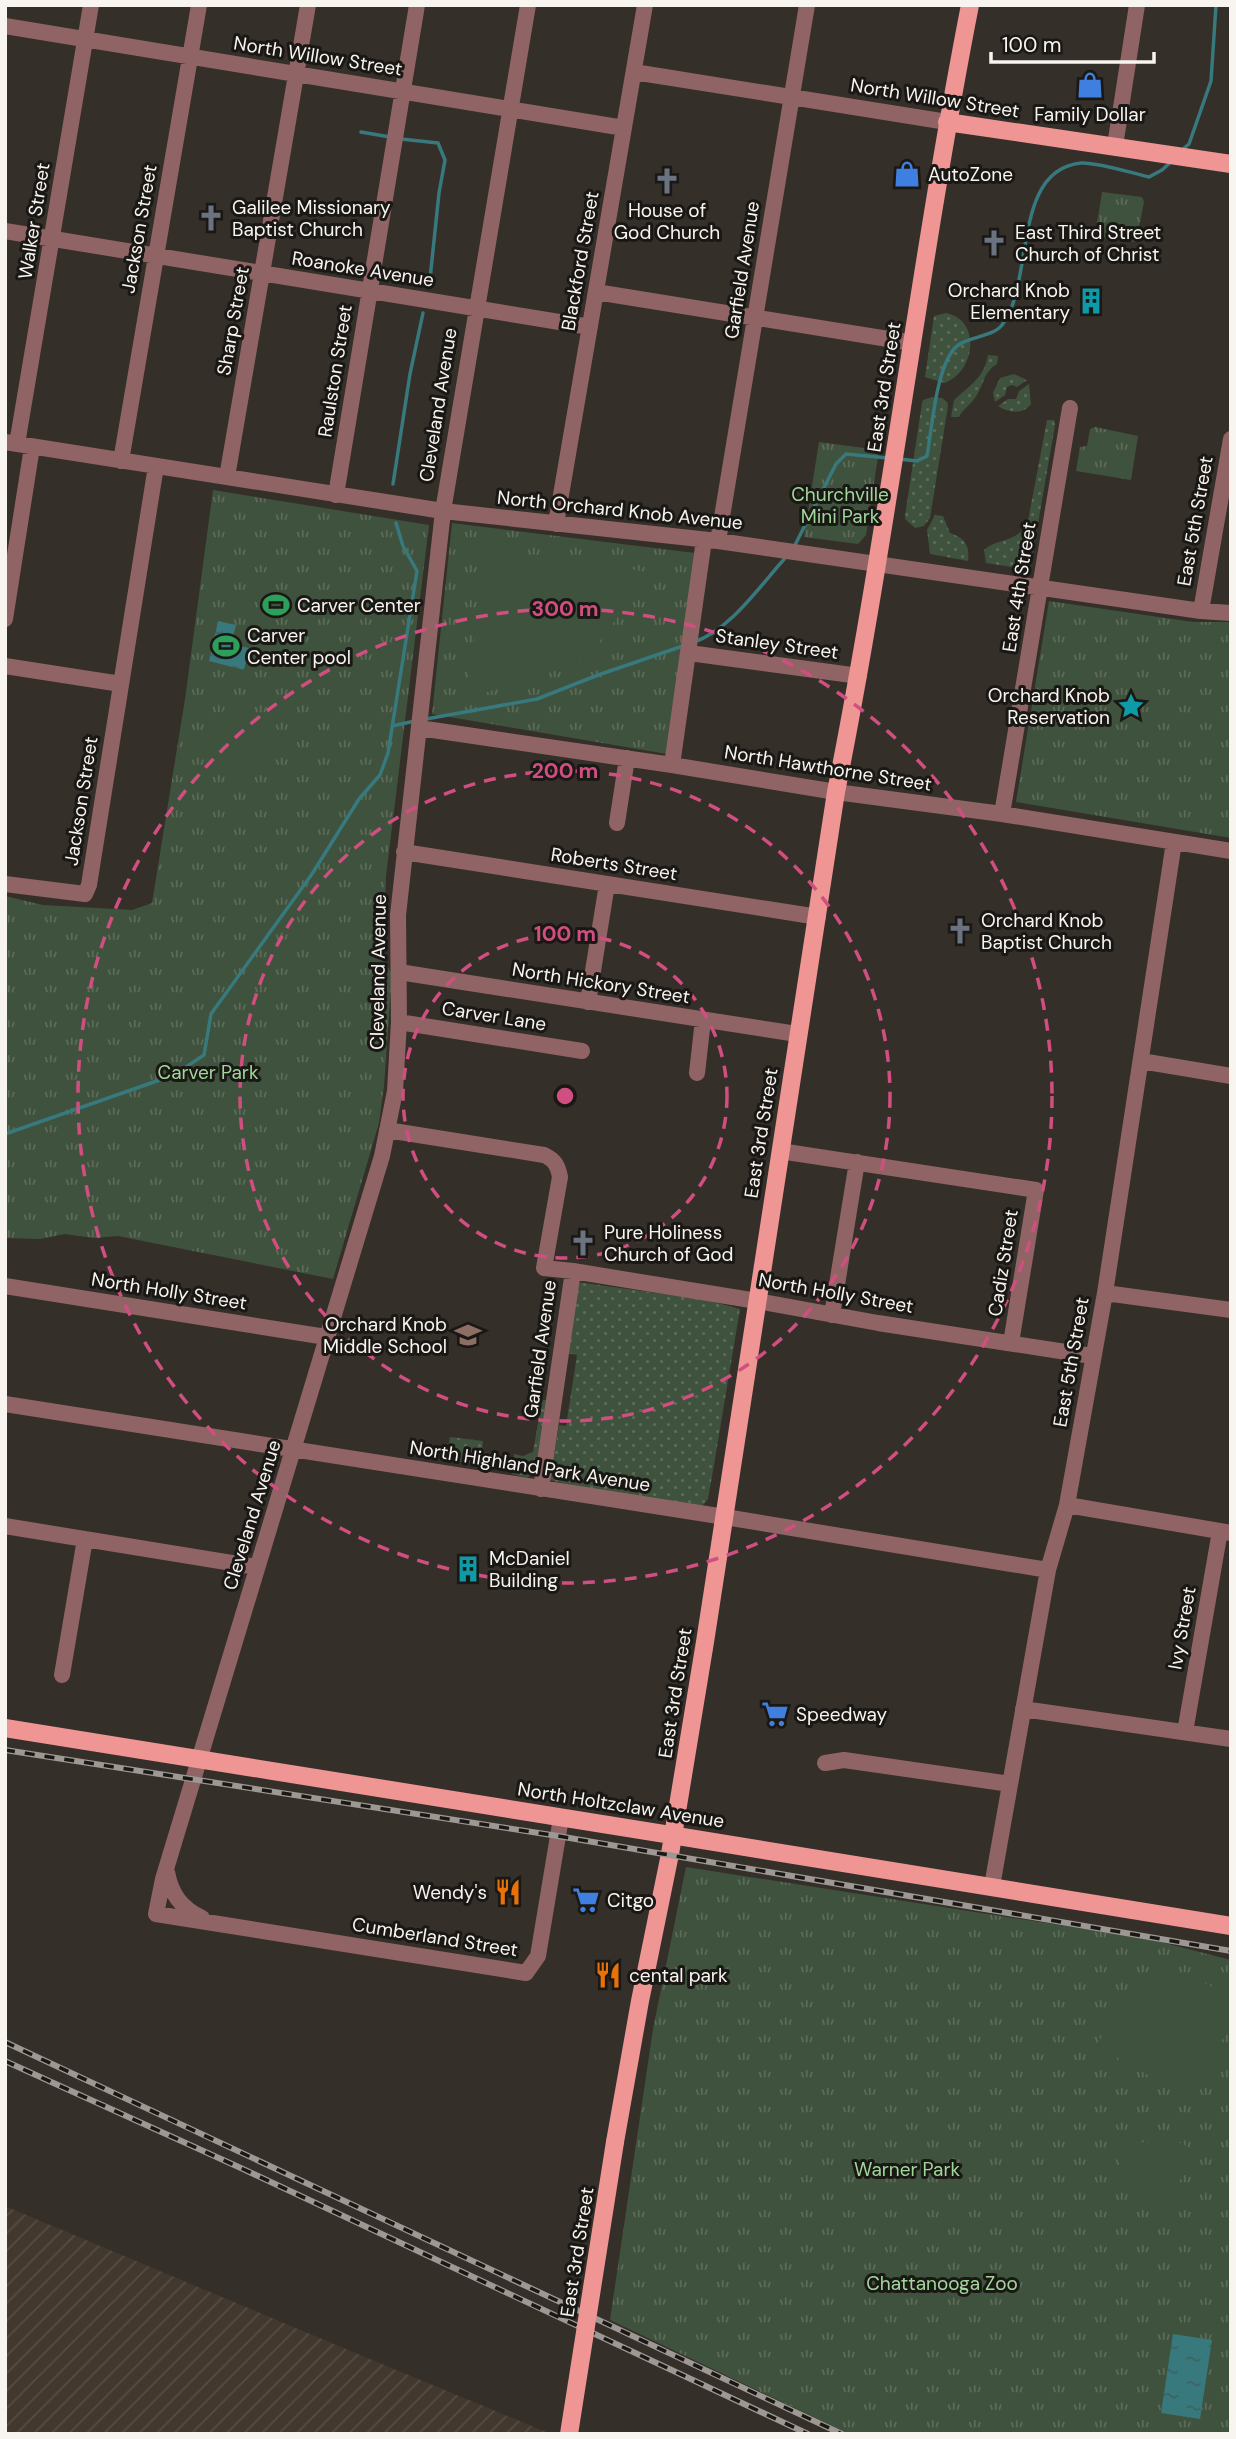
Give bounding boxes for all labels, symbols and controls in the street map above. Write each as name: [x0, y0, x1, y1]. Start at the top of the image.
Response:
scale bar: [991, 21, 1154, 65]
street label: North Willow Street: [232, 30, 404, 82]
text: 100 m: [1002, 31, 1062, 59]
shop icon: Family Dollar: [1075, 70, 1105, 100]
street label: North Willow Street: [849, 72, 1021, 124]
place label: Family Dollar: [1034, 102, 1146, 127]
shop icon: AutoZone: [892, 159, 922, 189]
street label: Walker Street: [12, 161, 56, 281]
place label: AutoZone: [928, 162, 1013, 187]
street label: Jackson Street: [115, 163, 163, 295]
church icon: House of God Church: [652, 166, 682, 196]
street label: Blackford Street: [555, 189, 605, 333]
place label: Galilee Missionary Baptist Church: [232, 195, 391, 242]
place label: House of God Church: [614, 198, 720, 245]
street label: Garfield Avenue: [719, 199, 765, 341]
church icon: Galilee Missionary Baptist Church: [196, 203, 226, 233]
place label: East Third Street Church of Christ: [1015, 220, 1161, 267]
church icon: East Third Street Church of Christ: [979, 228, 1009, 258]
street label: Roanoke Avenue: [290, 245, 436, 293]
street label: Sharp Street: [211, 265, 255, 377]
place label: Orchard Knob Elementary: [948, 278, 1070, 325]
building icon: Orchard Knob Elementary: [1076, 286, 1106, 316]
street label: Raulston Street: [312, 303, 358, 439]
street label: East 3rd Street: [861, 320, 907, 454]
street label: Cleveland Avenue: [413, 326, 463, 484]
street label: East 5th Street: [1171, 454, 1219, 588]
park label: Churchville Mini Park: [791, 482, 889, 529]
street label: North Orchard Knob Avenue: [496, 485, 744, 535]
street label: East 4th Street: [996, 520, 1042, 654]
sports icon: Carver Center: [261, 590, 291, 620]
place label: Carver Center: [297, 593, 421, 618]
text: 300 m: [532, 595, 598, 623]
place label: Carver Center pool: [247, 623, 351, 670]
street label: Stanley Street: [714, 623, 840, 665]
sports icon: Carver Center pool: [211, 631, 241, 661]
place label: Orchard Knob Reservation: [988, 683, 1110, 730]
place icon: Orchard Knob Reservation: [1116, 691, 1146, 721]
street label: Jackson Street: [58, 735, 104, 867]
street label: North Hawthorne Street: [722, 739, 934, 797]
text: 200 m: [532, 757, 598, 785]
street label: Roberts Street: [549, 842, 679, 886]
street label: Cleveland Avenue: [364, 894, 392, 1050]
place label: Orchard Knob Baptist Church: [981, 908, 1112, 955]
church icon: Orchard Knob Baptist Church: [945, 916, 975, 946]
text: 100 m: [534, 920, 596, 948]
street label: North Hickory Street: [510, 957, 692, 1009]
street label: Carver Lane: [440, 995, 548, 1037]
park label: Carver Park: [158, 1060, 259, 1085]
street label: East 3rd Street: [738, 1066, 784, 1200]
centre of rings: [553, 1084, 577, 1108]
street label: Cadiz Street: [982, 1208, 1024, 1318]
place label: Pure Holiness Church of God: [604, 1220, 733, 1267]
church icon: Pure Holiness Church of God: [568, 1228, 598, 1258]
street label: North Holly Street: [90, 1266, 248, 1316]
street label: North Holly Street: [757, 1267, 915, 1319]
street label: Garfield Avenue: [518, 1278, 562, 1420]
street label: East 5th Street: [1047, 1295, 1095, 1429]
place label: Orchard Knob Middle School: [323, 1312, 447, 1359]
school or university icon: Orchard Knob Middle School: [453, 1320, 483, 1350]
street label: North Highland Park Avenue: [408, 1435, 652, 1497]
street label: Cleveland Avenue: [217, 1437, 287, 1593]
place label: McDaniel Building: [489, 1546, 570, 1593]
building icon: McDaniel Building: [453, 1554, 483, 1584]
street label: Ivy Street: [1162, 1584, 1202, 1672]
street label: East 3rd Street: [652, 1626, 698, 1760]
supermarket icon: Speedway: [760, 1699, 790, 1729]
place label: Speedway: [796, 1702, 888, 1727]
street label: North Holtzclaw Avenue: [516, 1776, 726, 1834]
restaurant icon: Wendy's: [493, 1877, 523, 1907]
place label: Wendy's: [413, 1880, 487, 1905]
supermarket icon: Citgo: [571, 1885, 601, 1915]
place label: Citgo: [607, 1888, 654, 1913]
street label: Cumberland Street: [350, 1912, 520, 1962]
restaurant icon: cental park: [593, 1960, 623, 1990]
place label: cental park: [629, 1963, 728, 1988]
park label: Warner Park: [854, 2157, 960, 2182]
street label: East 3rd Street: [554, 2185, 600, 2319]
park label: Chattanooga Zoo: [866, 2271, 1018, 2296]

